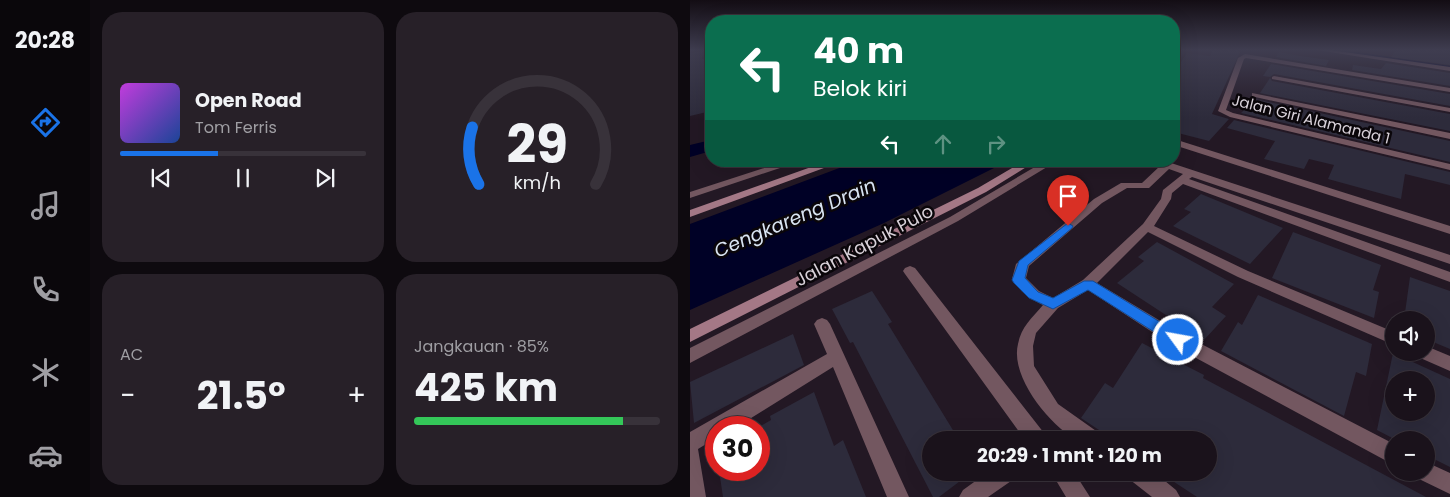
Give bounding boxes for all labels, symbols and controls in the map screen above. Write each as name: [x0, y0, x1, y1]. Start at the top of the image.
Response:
text: 20:28: [15, 25, 75, 56]
text: 40 m: [813, 26, 904, 75]
icon: left: [730, 35, 795, 100]
text: Belok kiri: [813, 73, 907, 104]
text: Open Road: [195, 87, 302, 114]
street label: Jalan Giri Alamanda 1: [1230, 89, 1392, 149]
icon: directions: [28, 105, 63, 140]
text: 29: [506, 108, 568, 181]
text: Tom Ferris: [195, 116, 277, 139]
icon: left: [876, 130, 904, 158]
icon: ahead: [929, 130, 957, 158]
icon: right: [982, 130, 1010, 158]
icon: previous: [147, 164, 175, 192]
icon: pause: [229, 164, 257, 192]
icon: next: [311, 164, 339, 192]
text: km/h: [513, 170, 561, 195]
water label: Cengkareng Drain: [710, 172, 880, 264]
pin: [1047, 175, 1089, 226]
icon: arrive: [1054, 182, 1082, 210]
icon: music: [28, 188, 63, 223]
street label: Jalan Kapuk Pulo: [790, 198, 938, 292]
icon: phone: [28, 272, 63, 307]
map controls: [1385, 311, 1435, 481]
button: sound: [1385, 311, 1435, 361]
position arrow: [1151, 313, 1203, 365]
text: Jangkauan · 85%: [414, 335, 549, 358]
text: AC: [120, 343, 143, 366]
icon: climate: [28, 355, 63, 390]
text: 425 km: [414, 361, 558, 414]
text: 21.5°: [197, 369, 286, 422]
button: +: [1385, 371, 1435, 421]
text: −: [120, 376, 135, 415]
text: +: [347, 376, 366, 415]
speed limit sign: 30: [705, 416, 770, 481]
button: −: [1385, 431, 1435, 481]
icon: car: [28, 438, 63, 473]
text: 20:29 · 1 mnt · 120 m: [977, 442, 1162, 469]

